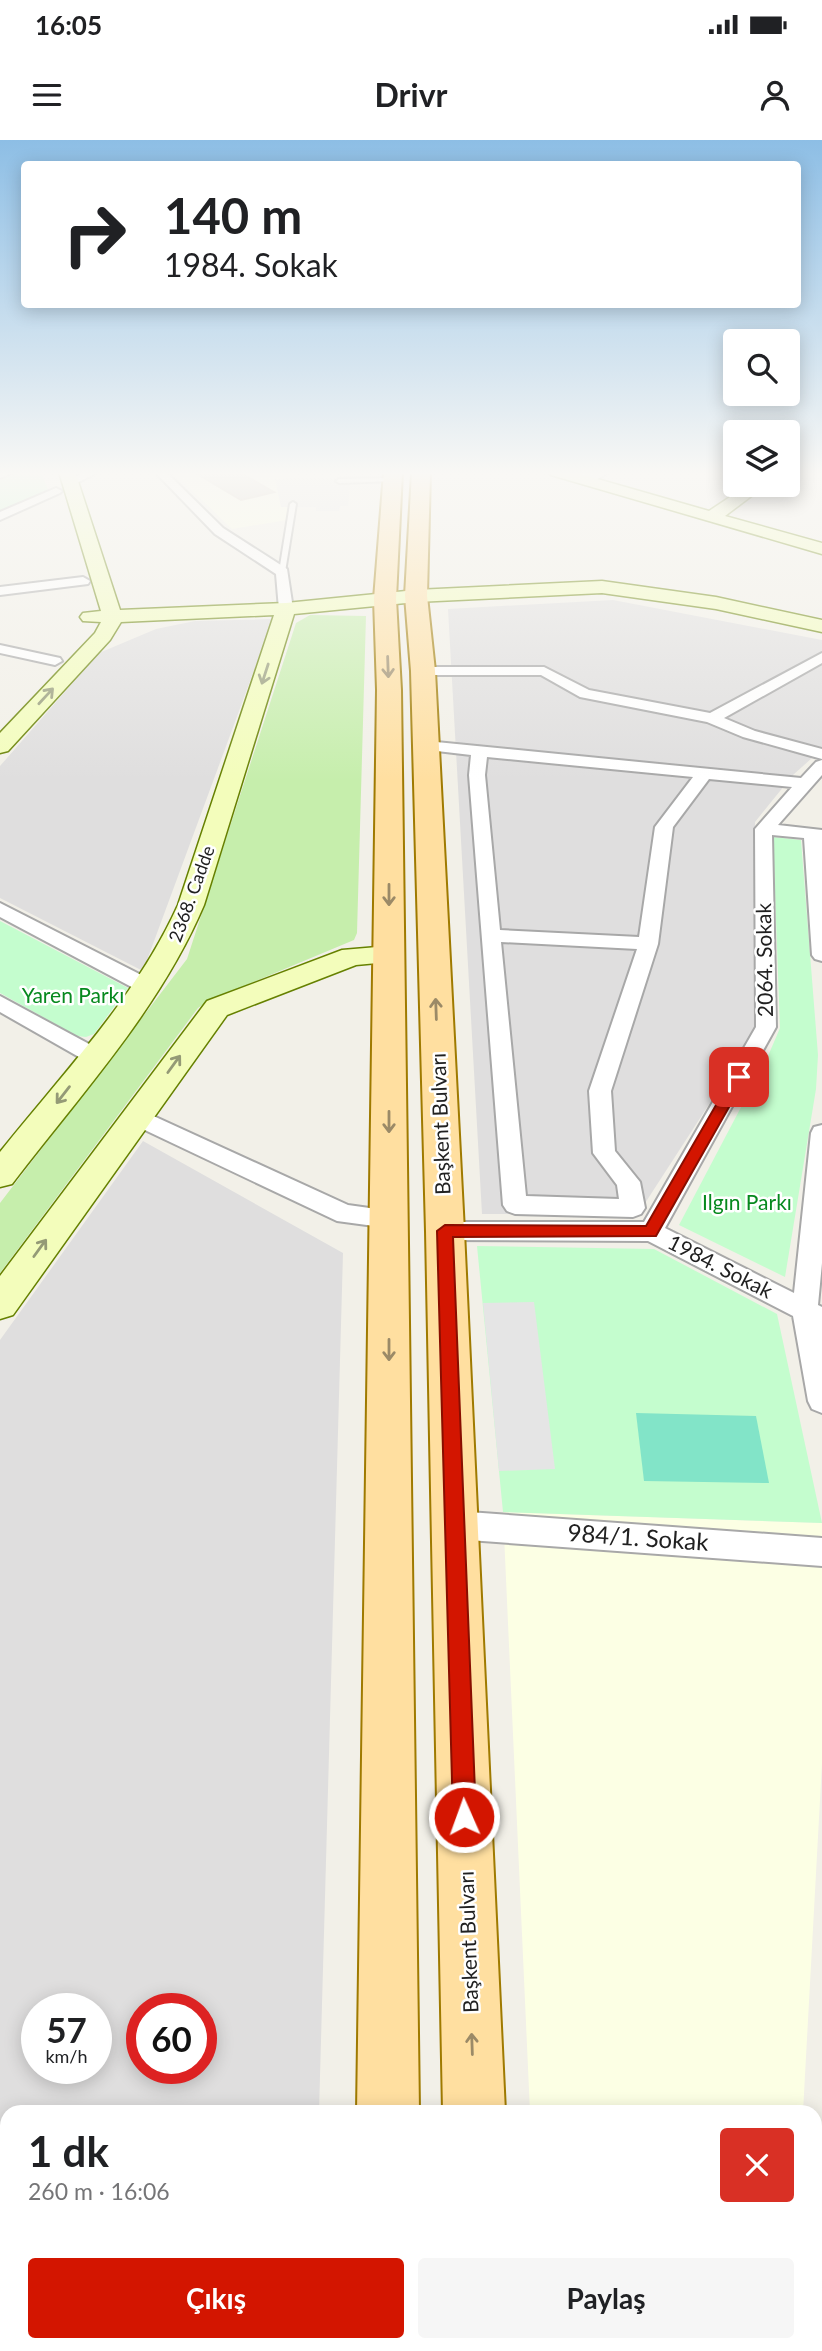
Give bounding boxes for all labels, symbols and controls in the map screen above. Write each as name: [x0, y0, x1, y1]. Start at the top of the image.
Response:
text: 16:05: [35, 9, 102, 41]
text: Drivr: [375, 75, 447, 114]
icon: menu: [28, 76, 66, 114]
icon: person: [756, 76, 794, 114]
text: 140 m: [164, 186, 302, 244]
icon: right: [49, 189, 140, 280]
text: 1984. Sokak: [164, 245, 338, 284]
map controls: [723, 329, 800, 497]
button: search: [723, 329, 800, 406]
button: layers: [723, 420, 800, 497]
one-way arrow: [382, 656, 395, 679]
one-way arrow: [258, 663, 270, 685]
one-way arrow: [38, 688, 55, 705]
street label: 2368. Cadde: [163, 842, 219, 945]
one-way arrow: [382, 883, 396, 906]
street label: 2064. Sokak: [750, 902, 777, 1017]
park label: Yaren Parkı: [22, 982, 124, 1007]
one-way arrow: [430, 997, 443, 1020]
pin: [709, 1047, 769, 1107]
street label: Başkent Bulvarı: [425, 1052, 454, 1196]
one-way arrow: [167, 1055, 181, 1074]
icon: arrive: [720, 1058, 758, 1096]
one-way arrow: [56, 1085, 71, 1104]
one-way arrow: [382, 1111, 396, 1134]
park label: Ilgın Parkı: [702, 1189, 792, 1214]
street label: 1984. Sokak: [664, 1229, 777, 1303]
one-way arrow: [33, 1239, 47, 1258]
one-way arrow: [382, 1338, 396, 1361]
street label: 984/1. Sokak: [567, 1517, 710, 1556]
position arrow: [427, 1780, 501, 1854]
street label: Başkent Bulvarı: [453, 1870, 482, 2014]
speed limit sign: 60: [126, 1993, 217, 2084]
text: 57: [46, 2008, 87, 2050]
one-way arrow: [465, 2033, 479, 2056]
text: km/h: [45, 2045, 88, 2067]
text: 1 dk: [28, 2126, 109, 2176]
button: close: [720, 2128, 794, 2202]
text: 260 m · 16:06: [28, 2177, 170, 2205]
button: Çıkış: [28, 2258, 404, 2338]
button: Paylaş: [418, 2258, 794, 2338]

